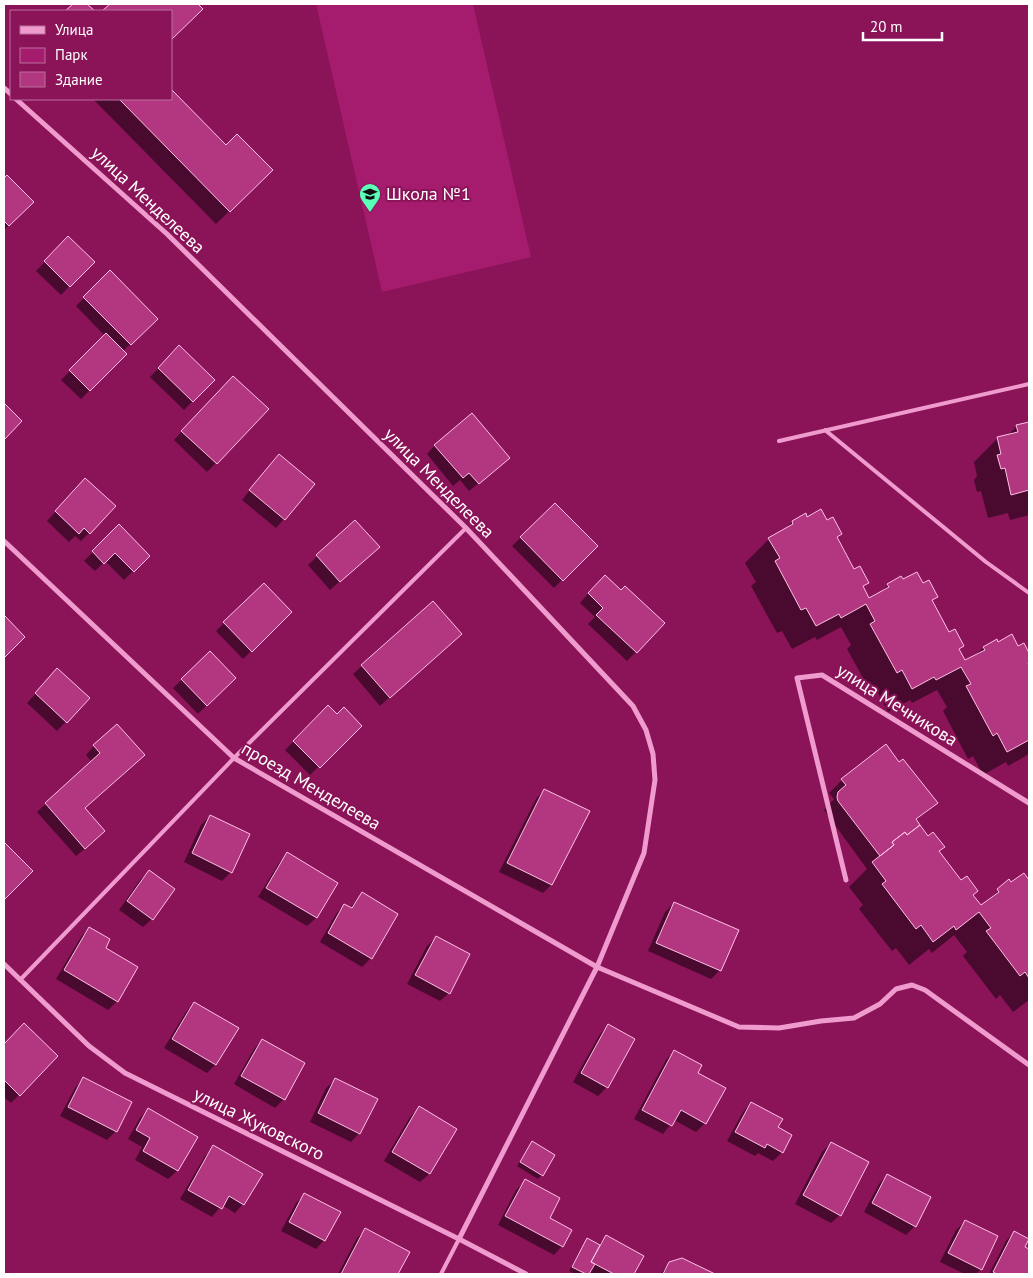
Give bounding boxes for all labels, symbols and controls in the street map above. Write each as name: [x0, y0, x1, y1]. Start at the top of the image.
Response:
legend: [10, 10, 172, 100]
scale bar: [863, 10, 942, 42]
text: 20 m: [870, 17, 903, 36]
text: Улица: [55, 20, 93, 39]
text: Парк: [55, 45, 88, 64]
text: Здание: [55, 70, 103, 89]
street label: улица Менделеева: [87, 141, 210, 258]
school or university icon: Школа №1: [358, 182, 382, 213]
place label: Школа №1: [386, 182, 471, 205]
street label: улица Менделеева: [379, 422, 500, 543]
street label: улица Мечникова: [833, 658, 962, 751]
street label: проезд Менделеева: [237, 736, 385, 835]
street label: улица Жуковского: [190, 1082, 328, 1165]

